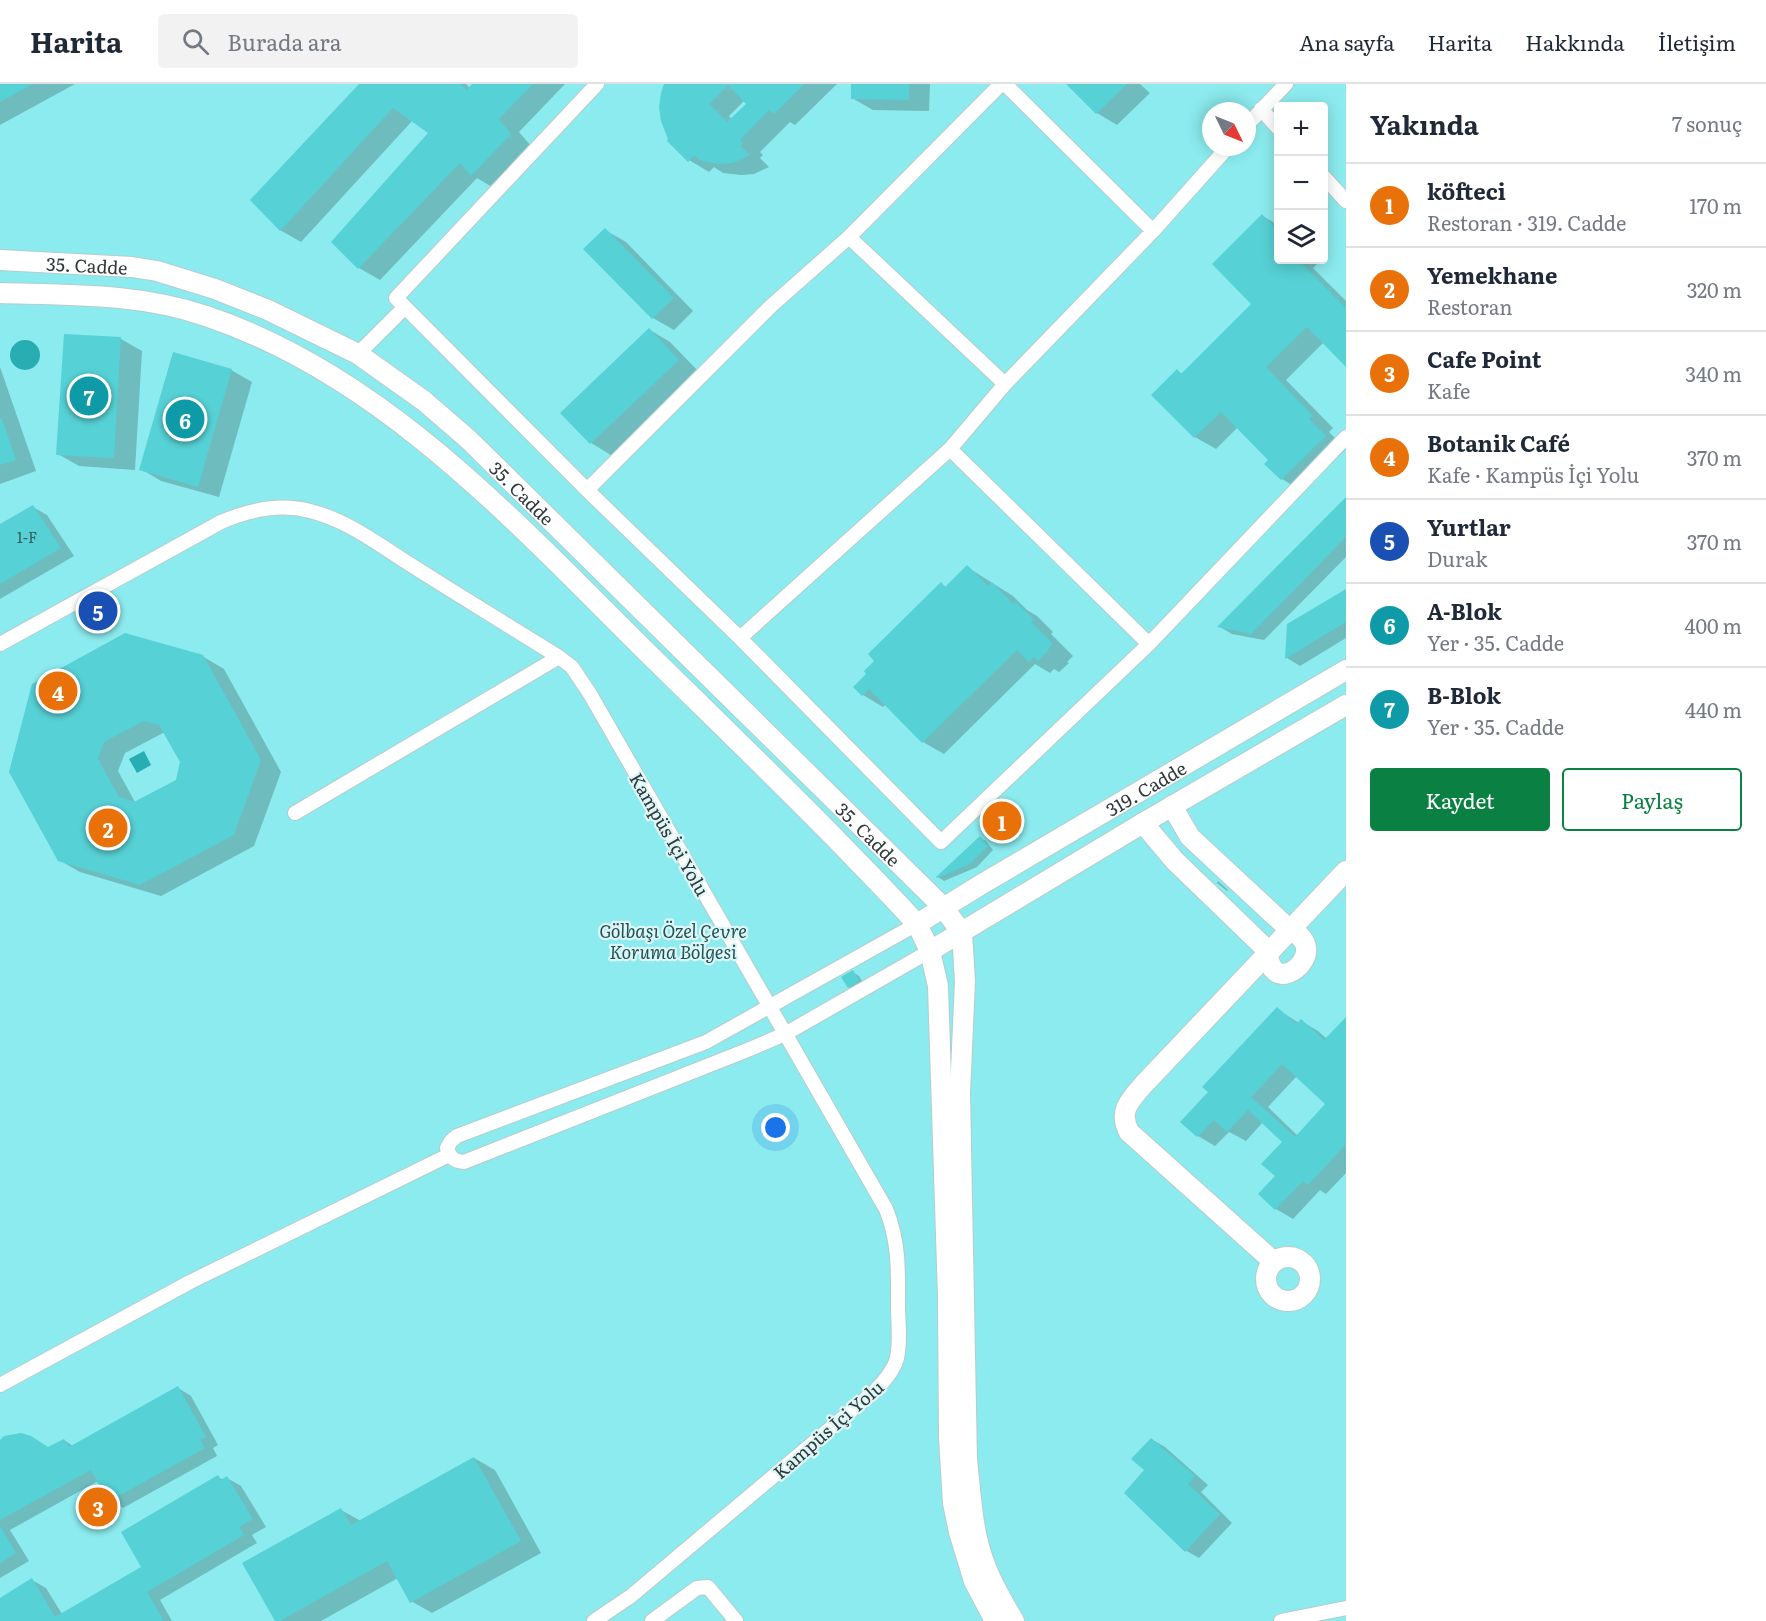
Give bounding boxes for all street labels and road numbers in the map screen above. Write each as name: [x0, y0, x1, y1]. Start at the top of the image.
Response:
street label: 35. Cadde: [45, 249, 128, 280]
street label: 35. Cadde: [484, 454, 561, 531]
street label: 319. Cadde: [1100, 754, 1191, 822]
street label: Kampüs İçi Yolu: [624, 767, 716, 901]
street label: 35. Cadde: [830, 796, 907, 872]
street label: Kampüs İçi Yolu: [767, 1373, 889, 1485]

